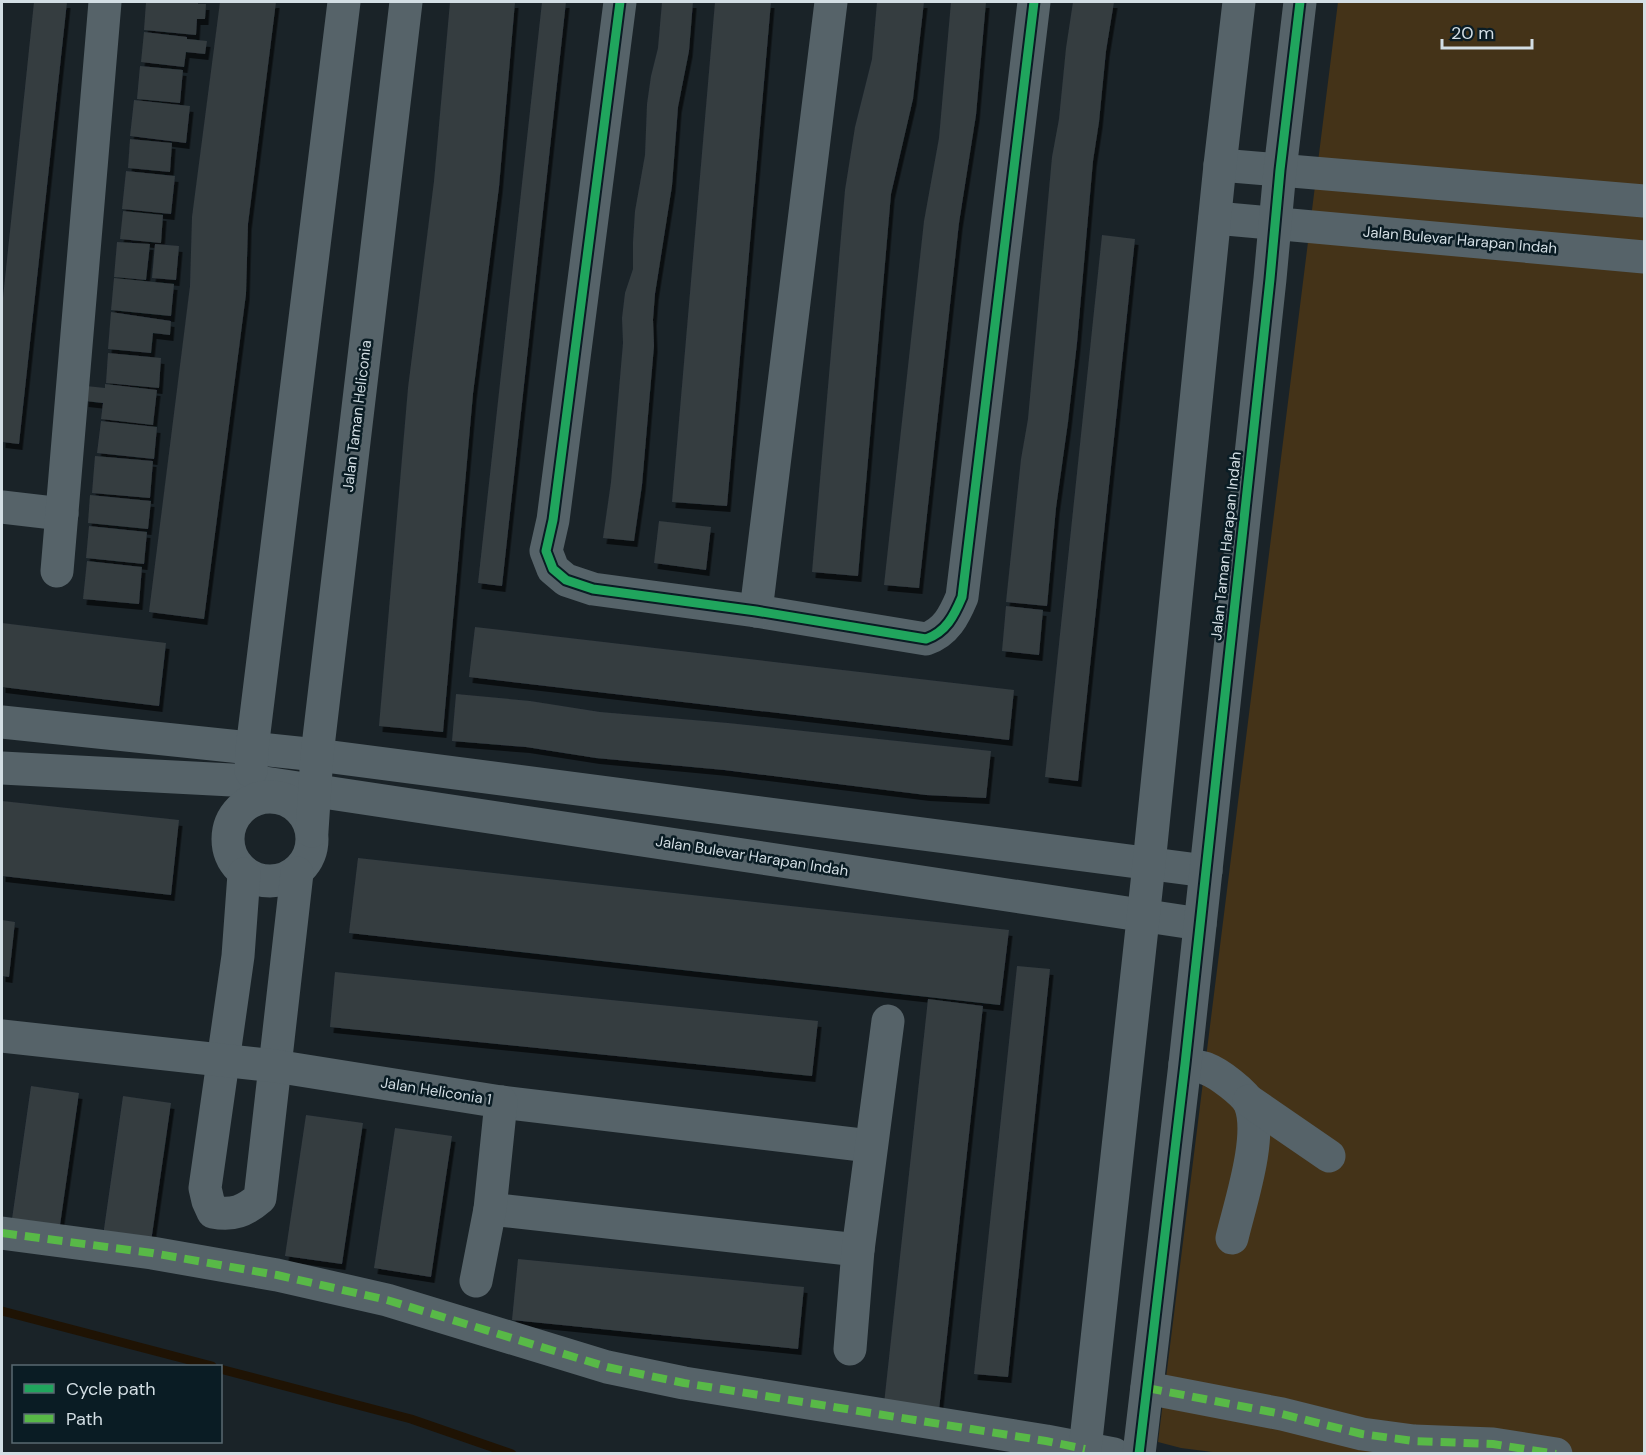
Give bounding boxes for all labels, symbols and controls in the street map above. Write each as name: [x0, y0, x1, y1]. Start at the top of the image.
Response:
scale bar: [1442, 12, 1532, 50]
text: 20 m: [1451, 21, 1494, 45]
street label: Jalan Bulevar Harapan Indah: [1362, 222, 1558, 258]
street label: Jalan Taman Heliconia: [338, 339, 376, 493]
street label: Jalan Taman Harapan Indah: [1206, 451, 1246, 641]
street label: Jalan Bulevar Harapan Indah: [654, 831, 850, 881]
street label: Jalan Heliconia 1: [379, 1072, 493, 1110]
legend: [12, 1365, 222, 1443]
text: Cycle path: [66, 1377, 156, 1401]
text: Path: [66, 1407, 103, 1431]

